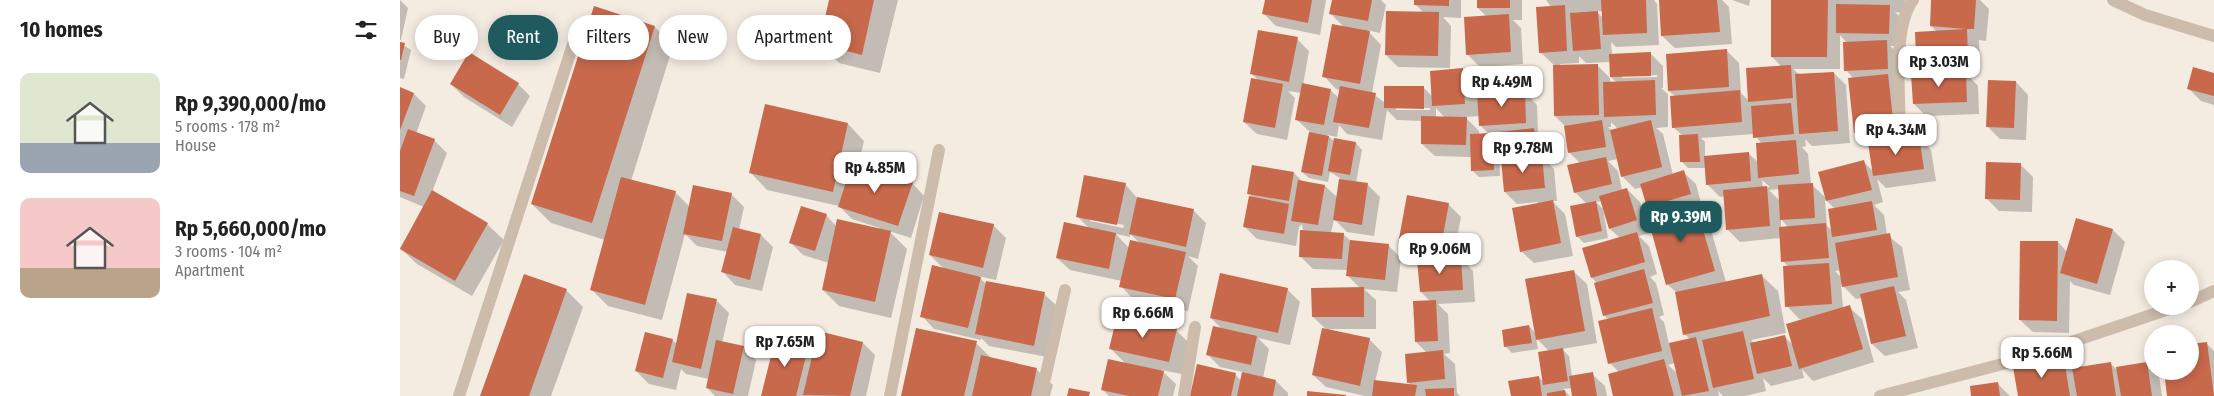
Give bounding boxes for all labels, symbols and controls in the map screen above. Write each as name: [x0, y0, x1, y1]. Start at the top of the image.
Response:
chip: Buy: [415, 15, 478, 60]
chip: Rent: [488, 15, 558, 60]
chip: Filters: [568, 15, 649, 60]
chip: New: [659, 15, 727, 60]
chip: Apartment: [737, 15, 851, 60]
icon: filters: [352, 16, 380, 44]
text: 10 homes: [20, 17, 103, 43]
pin: Rp 3.03M: [1887, 46, 1991, 88]
text: Rp 3.03M: [1909, 52, 1969, 71]
pin: Rp 4.49M: [1450, 66, 1554, 108]
text: Rp 4.49M: [1472, 72, 1532, 91]
text: Rp 9,390,000/mo: [175, 91, 326, 117]
icon: home: [60, 93, 120, 153]
pin: Rp 4.34M: [1844, 114, 1948, 156]
text: 5 rooms · 178 m²: [175, 117, 280, 136]
text: Rp 4.34M: [1866, 120, 1926, 139]
pin: Rp 9.78M: [1471, 132, 1575, 174]
text: House: [175, 136, 216, 155]
text: Rp 9.78M: [1493, 138, 1553, 157]
pin: Rp 4.85M: [823, 152, 927, 194]
text: Rp 4.85M: [845, 158, 905, 177]
pin: Rp 9.39M: [1629, 200, 1733, 243]
text: Rp 9.39M: [1651, 207, 1711, 226]
text: Rp 5,660,000/mo: [175, 216, 326, 242]
icon: home: [60, 218, 120, 278]
pin: Rp 9.06M: [1388, 232, 1492, 275]
text: Rp 9.06M: [1409, 239, 1471, 258]
text: 3 rooms · 104 m²: [175, 242, 282, 261]
map controls: [2144, 260, 2199, 380]
button: +: [2144, 260, 2199, 315]
text: Apartment: [175, 261, 244, 280]
pin: Rp 6.66M: [1091, 296, 1195, 339]
text: Rp 6.66M: [1112, 303, 1174, 322]
button: −: [2144, 325, 2199, 380]
pin: Rp 7.65M: [733, 326, 837, 368]
text: Rp 7.65M: [756, 332, 815, 351]
pin: Rp 5.66M: [1990, 336, 2094, 379]
text: Rp 5.66M: [2012, 343, 2072, 362]

